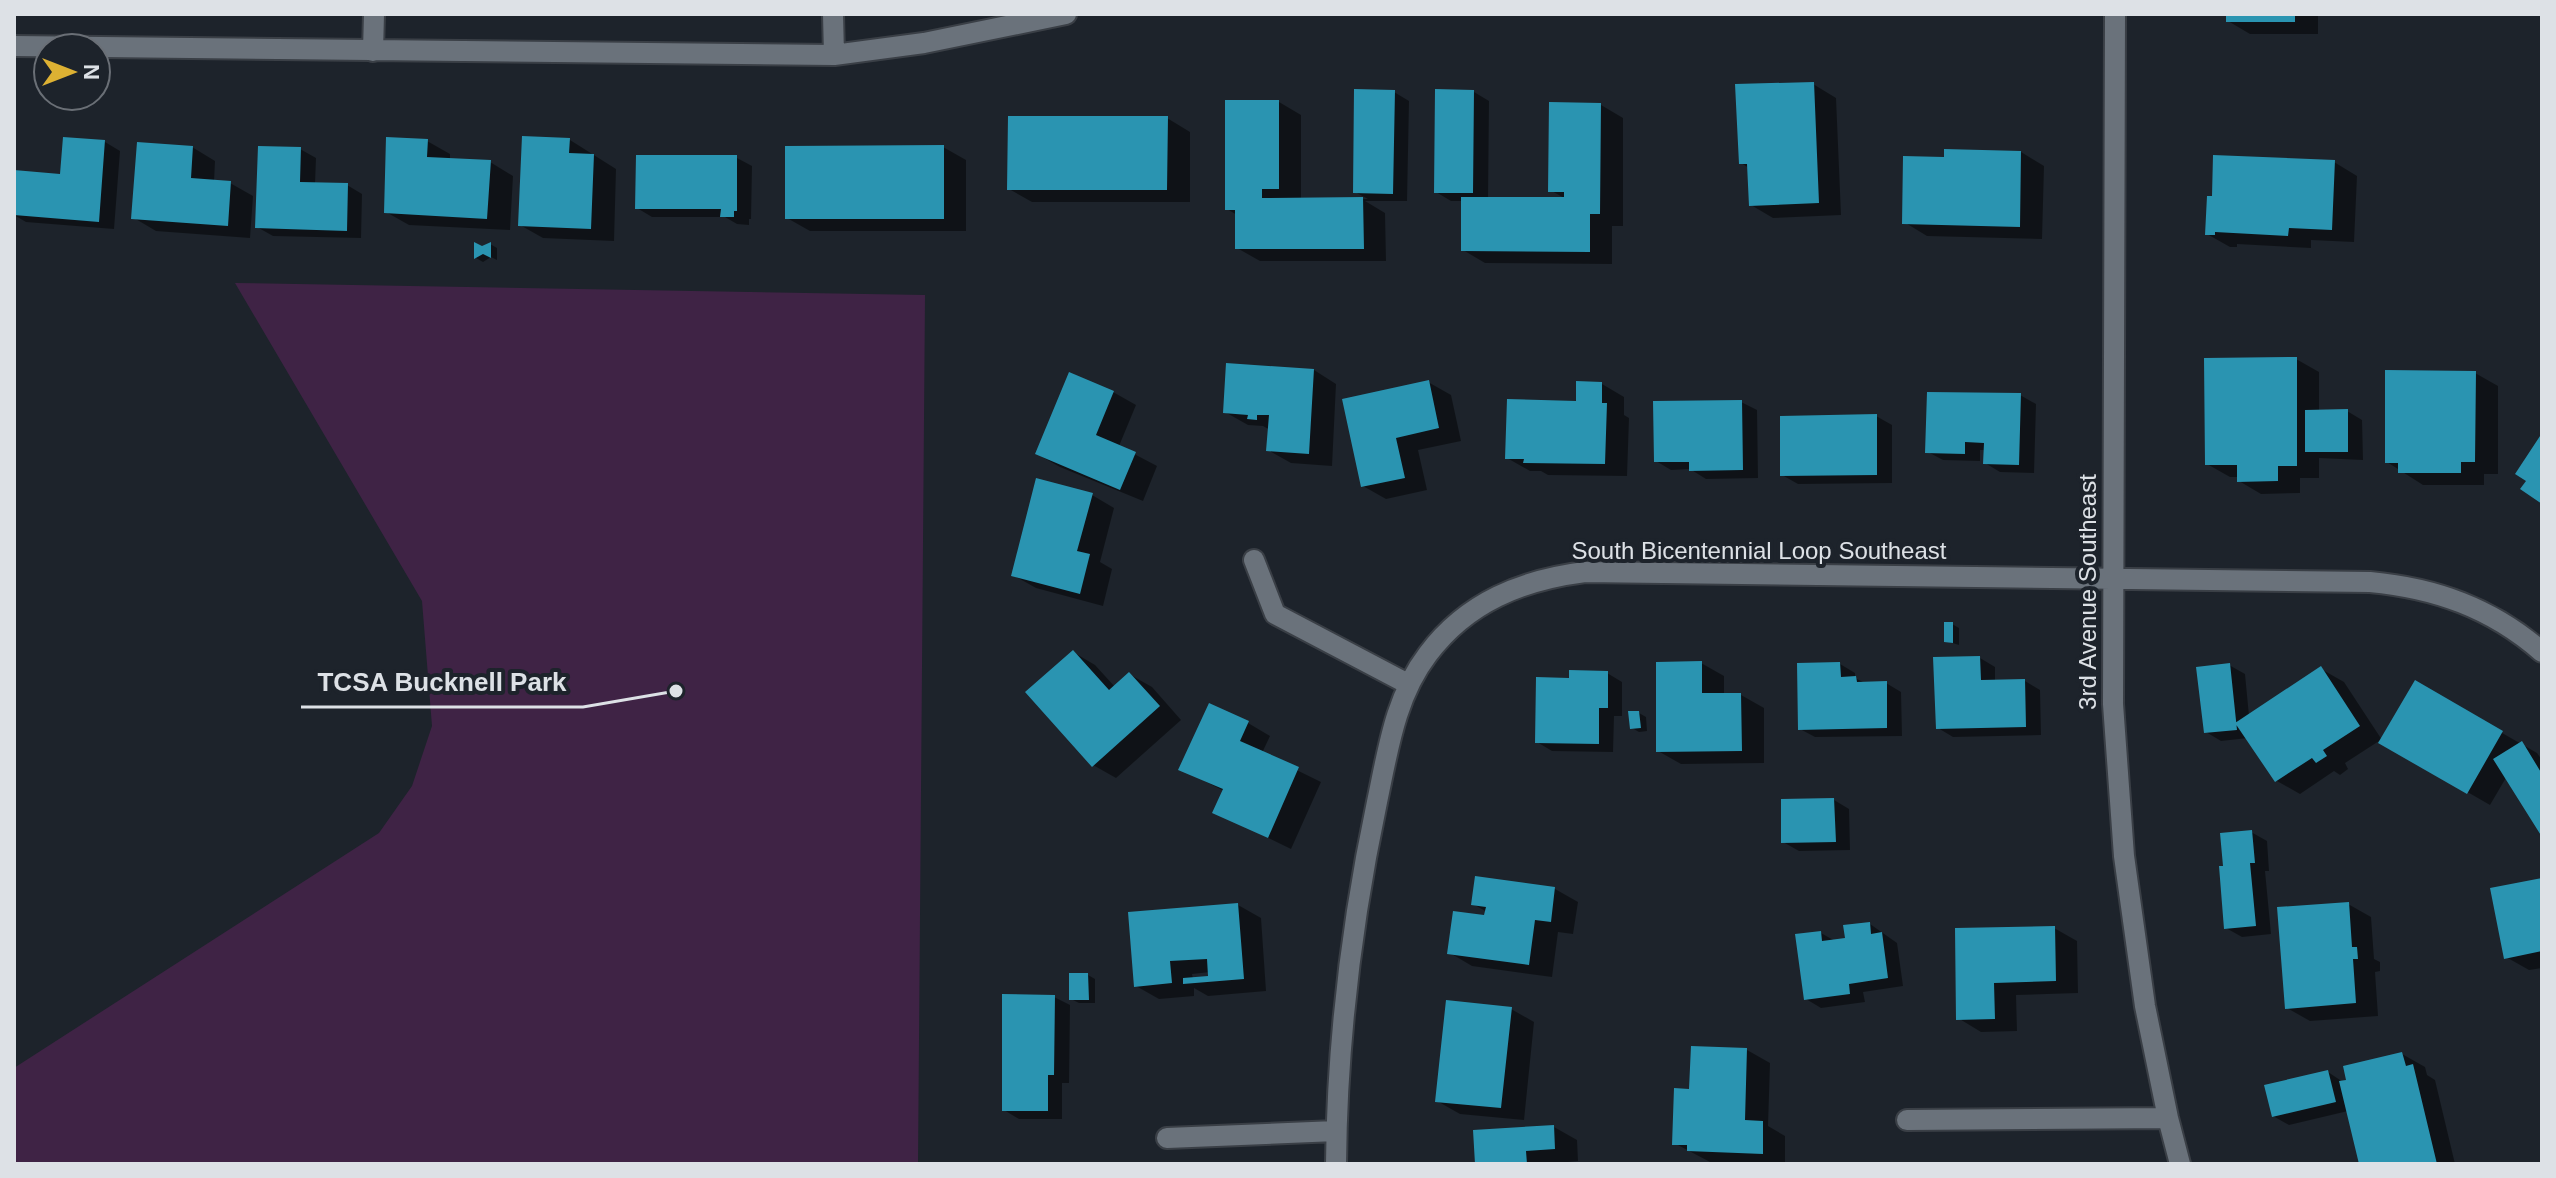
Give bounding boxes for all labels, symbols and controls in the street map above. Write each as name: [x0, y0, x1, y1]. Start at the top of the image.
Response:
north arrow: [32, 32, 112, 112]
text: N: [79, 64, 104, 80]
street label: 3rd Avenue Southeast: [2074, 474, 2101, 710]
street label: South Bicentennial Loop Southeast: [1572, 537, 1947, 564]
callout: TCSA Bucknell Park: [301, 657, 583, 707]
text: TCSA Bucknell Park: [317, 667, 567, 697]

